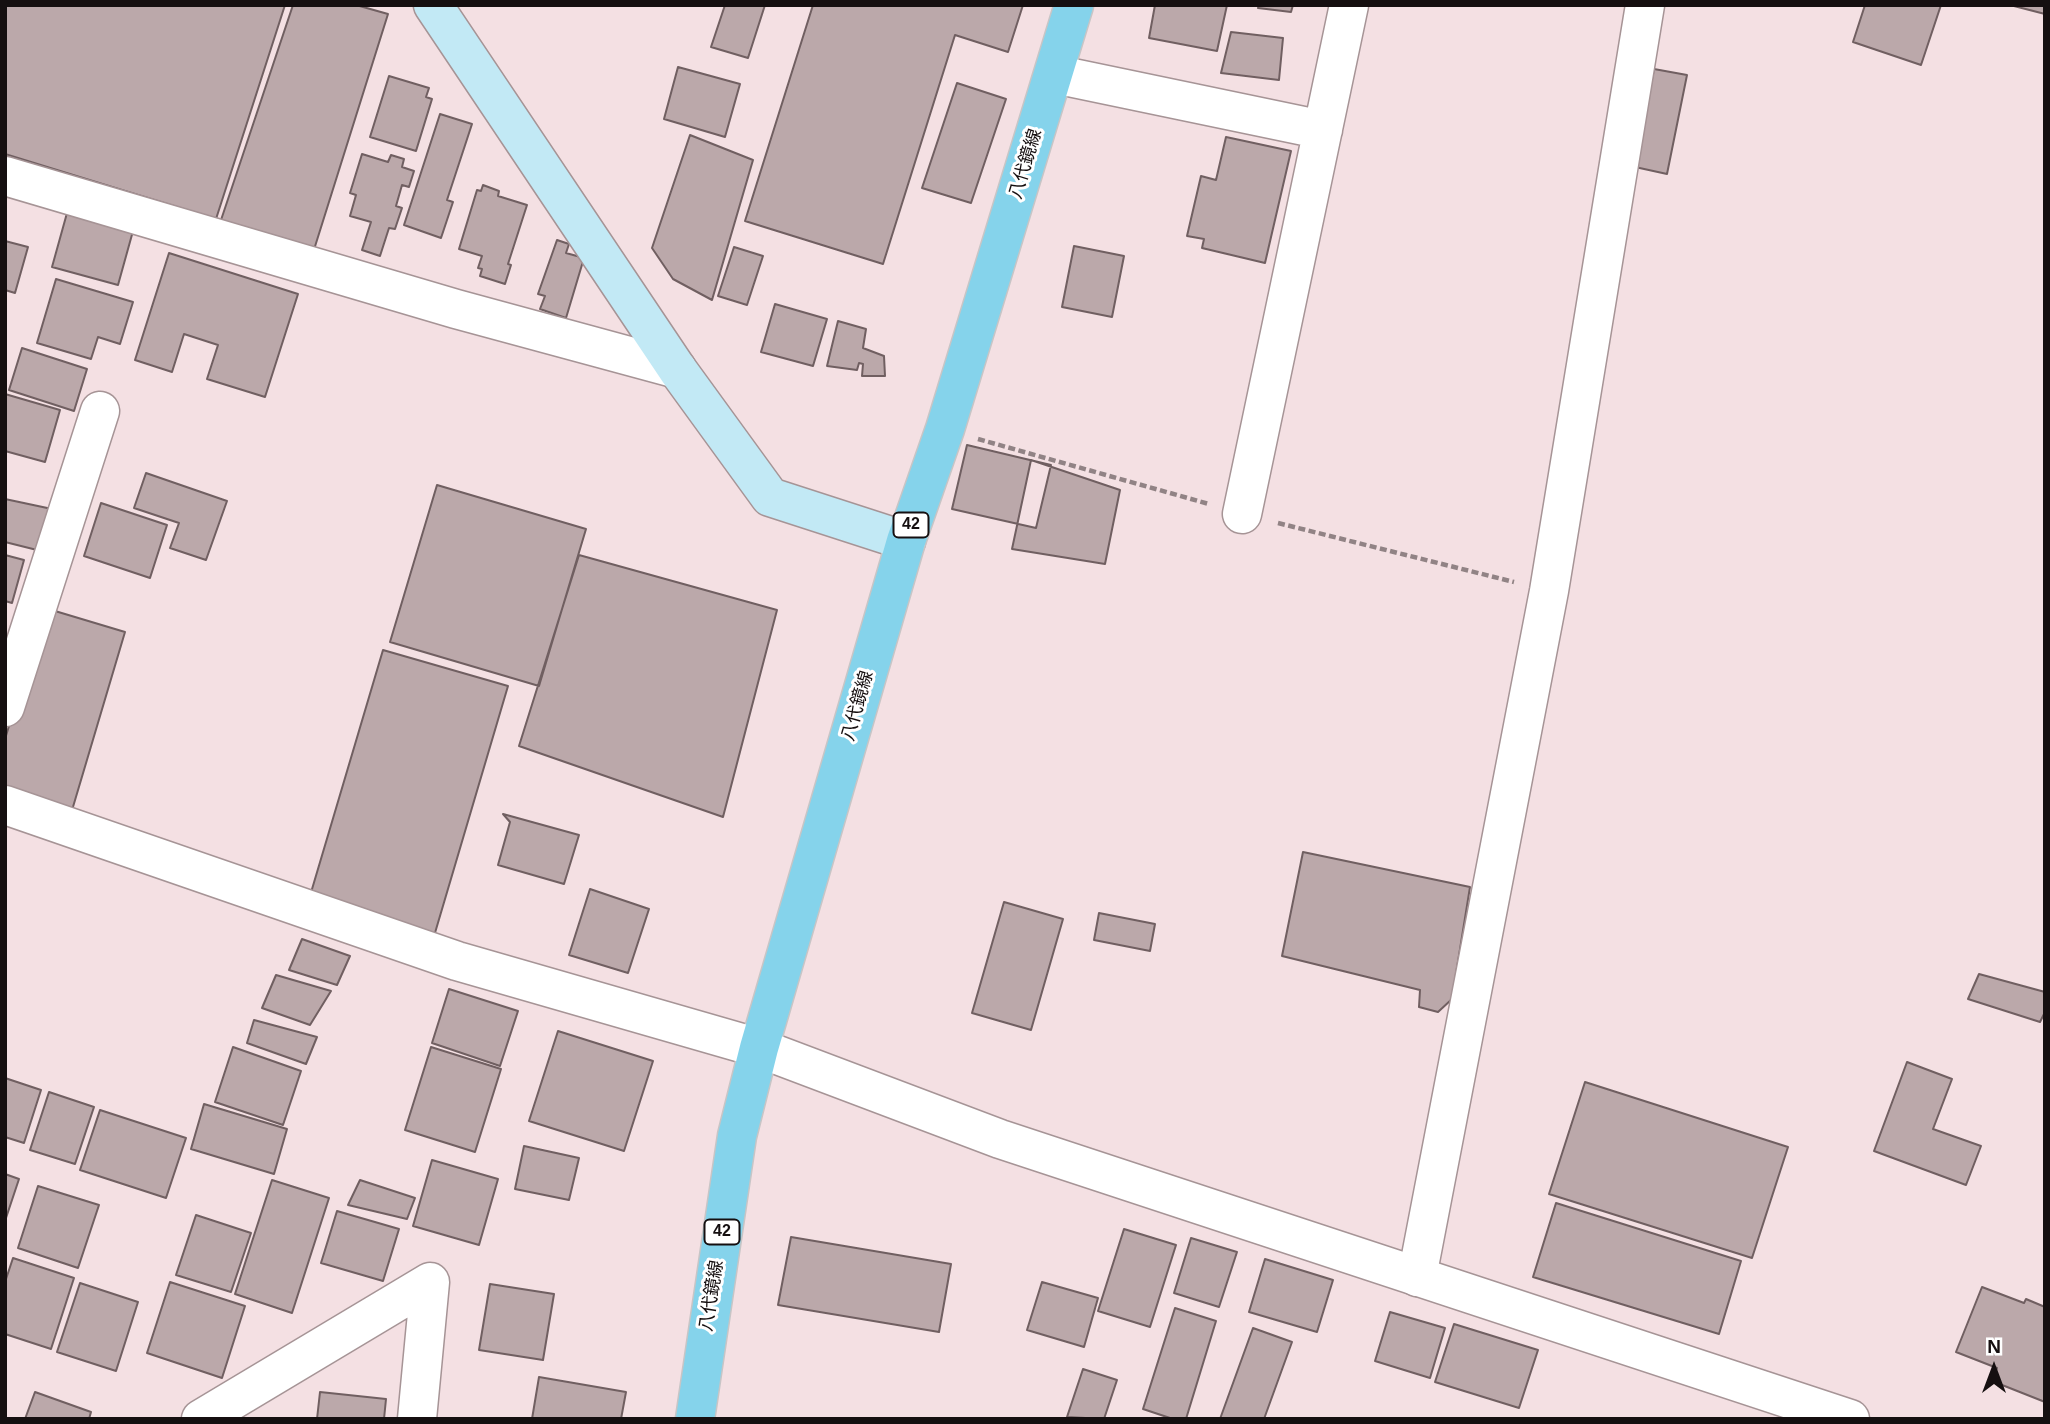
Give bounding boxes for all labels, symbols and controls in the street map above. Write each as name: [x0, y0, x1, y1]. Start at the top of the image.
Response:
street label: 八代鏡線: [1005, 126, 1047, 202]
road number: 42: [894, 512, 928, 538]
street label: 八代鏡線: [838, 668, 878, 744]
road number: 42: [704, 1220, 740, 1244]
street label: 八代鏡線: [696, 1259, 728, 1333]
north arrow: [1959, 1333, 2029, 1403]
text: N: [1987, 1336, 2001, 1357]

